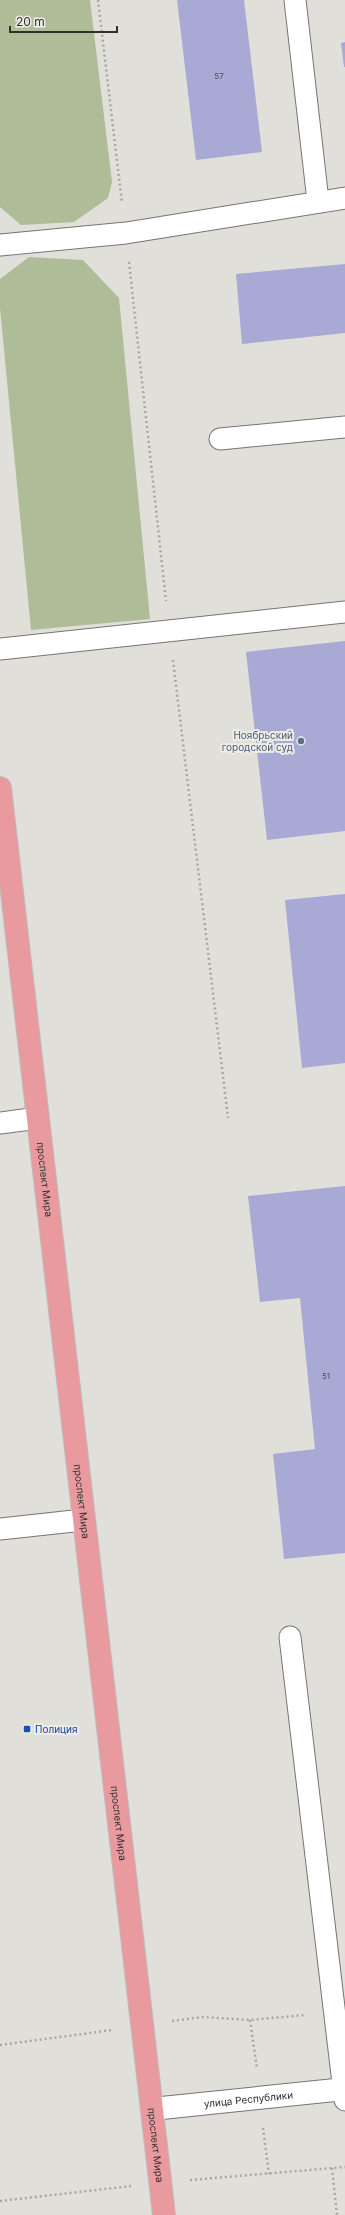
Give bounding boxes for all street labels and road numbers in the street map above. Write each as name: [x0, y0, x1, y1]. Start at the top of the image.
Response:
street label: проспект Мира: [35, 1141, 55, 1217]
street label: проспект Мира: [72, 1463, 92, 1539]
street label: проспект Мира: [109, 1785, 129, 1861]
street label: улица Республики: [203, 2088, 294, 2110]
street label: проспект Мира: [146, 2107, 166, 2183]

